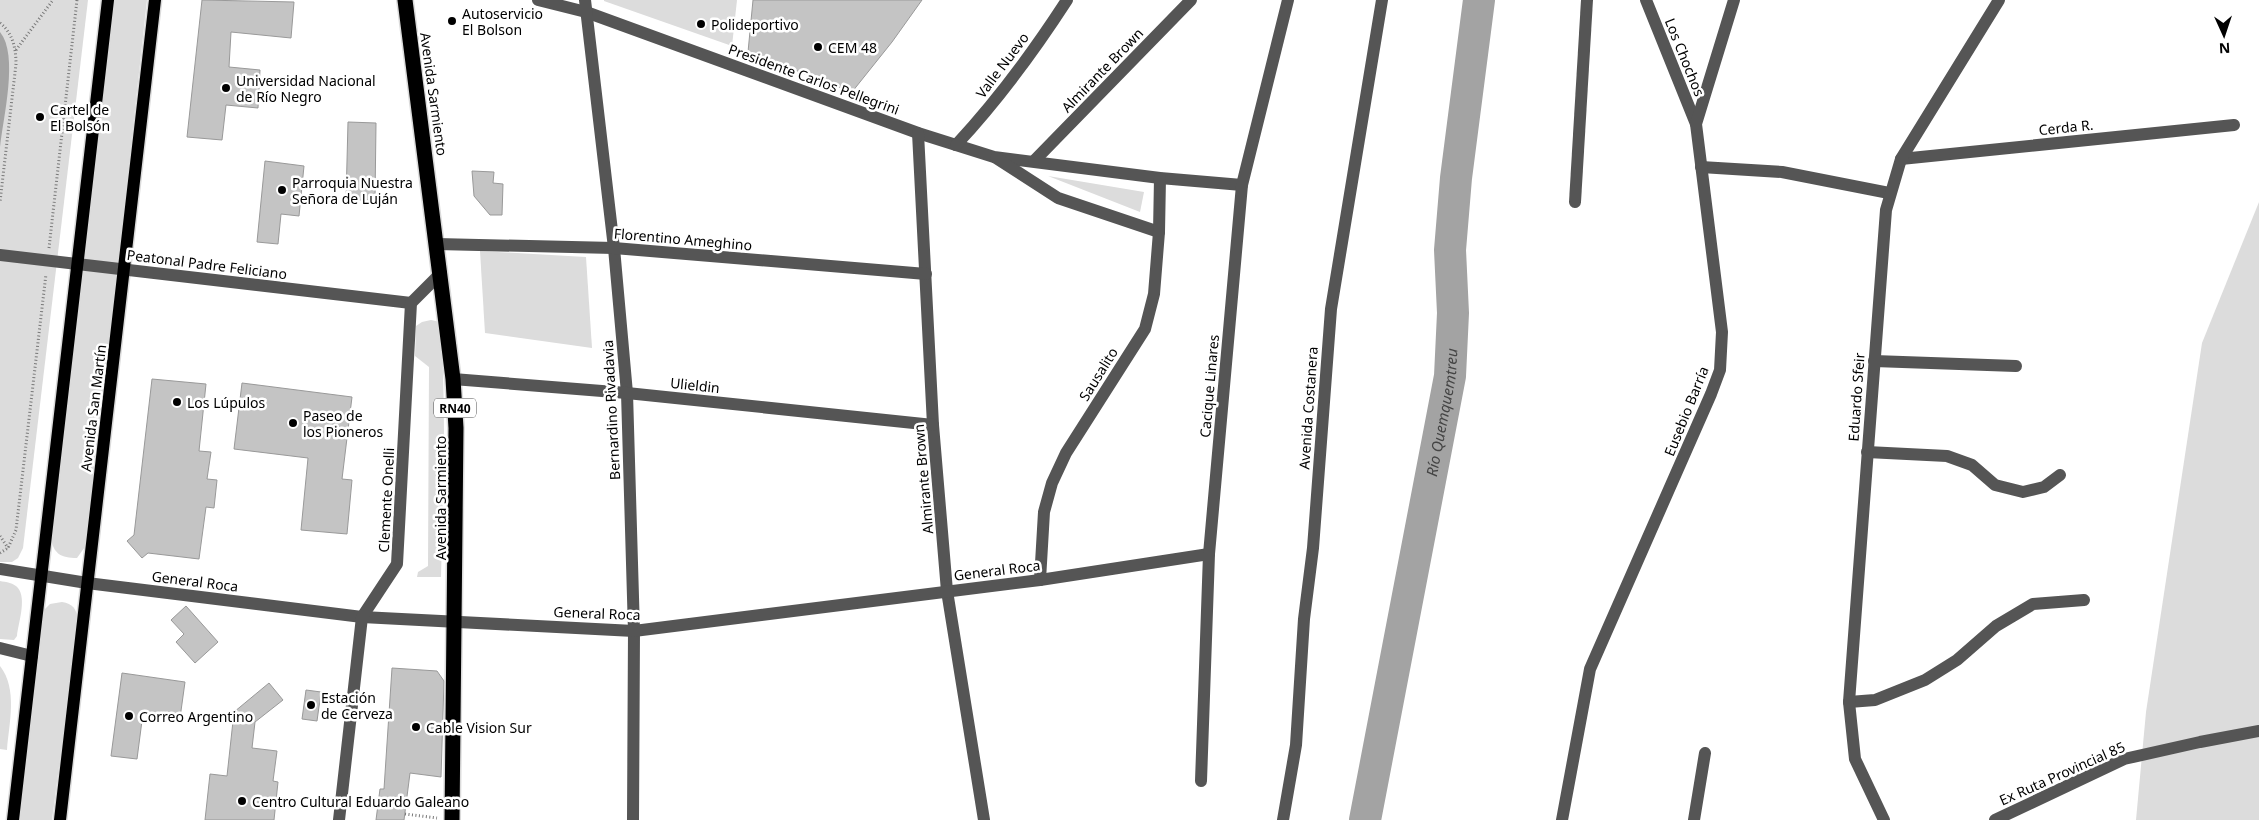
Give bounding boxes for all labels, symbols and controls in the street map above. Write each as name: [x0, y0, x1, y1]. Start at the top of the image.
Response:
place label: Autoservicio El Bolson: [462, 4, 543, 39]
north arrow: [2199, 10, 2249, 60]
marker: Autoservicio El Bolson: [446, 15, 458, 27]
place label: Polideportivo: [711, 15, 799, 34]
street label: Los Chochos: [1661, 15, 1709, 99]
marker: Polideportivo: [695, 18, 707, 30]
street label: Almirante Brown: [1057, 24, 1147, 116]
street label: Valle Nuevo: [971, 28, 1033, 102]
street label: Avenida Sarmiento: [416, 31, 452, 157]
place label: CEM 48: [828, 38, 877, 57]
street label: Presidente Carlos Pellegrini: [726, 39, 902, 119]
text: N: [2219, 39, 2231, 58]
marker: CEM 48: [812, 41, 824, 53]
place label: Universidad Nacional de Río Negro: [236, 71, 376, 106]
marker: Universidad Nacional de Río Negro: [220, 82, 232, 94]
place label: Cartel de El Bolsón: [50, 100, 110, 135]
marker: Cartel de El Bolsón: [34, 111, 46, 123]
street label: Cerda R.: [2038, 115, 2094, 139]
place label: Parroquia Nuestra Señora de Luján: [292, 173, 413, 208]
marker: Parroquia Nuestra Señora de Luján: [276, 184, 288, 196]
street label: Florentino Ameghino: [613, 223, 753, 255]
street label: Peatonal Padre Feliciano: [126, 245, 288, 283]
street label: Cacique Linares: [1195, 333, 1223, 438]
street label: Bernardino Rivadavia: [598, 340, 624, 480]
street label: Avenida San Martín: [76, 343, 110, 473]
street label: Sausalito: [1074, 344, 1122, 404]
street label: Avenida Costanera: [1294, 346, 1322, 470]
water label: Río Quemquemtreu: [1421, 347, 1461, 478]
street label: Eduardo Sfeir: [1843, 352, 1869, 442]
street label: Eusebio Barría: [1659, 363, 1713, 459]
street label: Ulieldin: [669, 373, 721, 397]
place label: Los Lúpulos: [187, 393, 265, 412]
marker: Los Lúpulos: [171, 396, 183, 408]
road number: RN40: [434, 398, 476, 418]
place label: Paseo de los Pioneros: [303, 406, 383, 441]
marker: Paseo de los Pioneros: [287, 417, 299, 429]
street label: Almirante Brown: [909, 423, 937, 535]
street label: Avenida Sarmiento: [431, 436, 450, 560]
street label: Clemente Onelli: [374, 447, 398, 553]
street label: General Roca: [953, 555, 1041, 585]
street label: General Roca: [151, 566, 239, 596]
street label: General Roca: [553, 602, 641, 624]
place label: Estación de Cerveza: [321, 688, 393, 723]
marker: Estación de Cerveza: [305, 699, 317, 711]
place label: Correo Argentino: [139, 707, 253, 726]
marker: Correo Argentino: [123, 710, 135, 722]
place label: Cable Vision Sur: [426, 718, 532, 737]
marker: Cable Vision Sur: [410, 721, 422, 733]
street label: Ex Ruta Provincial 85: [1996, 737, 2128, 809]
place label: Centro Cultural Eduardo Galeano: [252, 792, 469, 811]
marker: Centro Cultural Eduardo Galeano: [236, 795, 248, 807]

